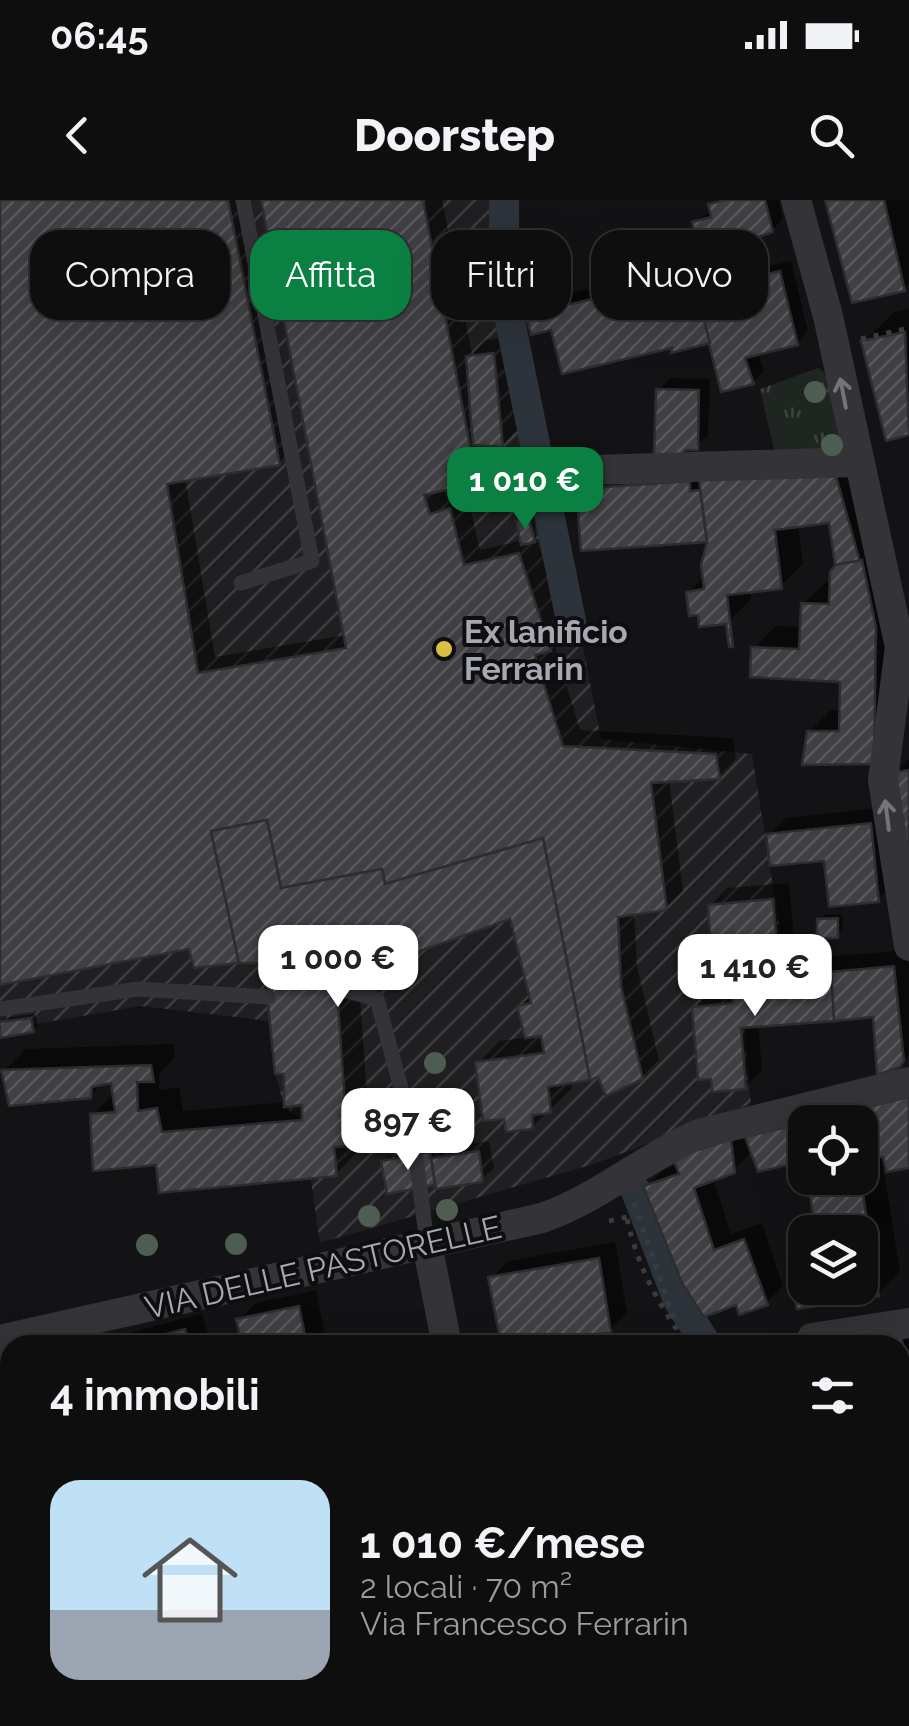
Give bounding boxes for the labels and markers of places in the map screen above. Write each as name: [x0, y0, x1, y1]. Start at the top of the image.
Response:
pin: 1 010 €: [433, 447, 617, 532]
place label: Ex lanificio Ferrarin: [464, 613, 628, 687]
marker: Ex lanificio Ferrarin: [433, 638, 455, 660]
pin: 1 000 €: [246, 925, 430, 1010]
pin: 1 410 €: [663, 934, 847, 1019]
pin: 897 €: [338, 1088, 478, 1173]

